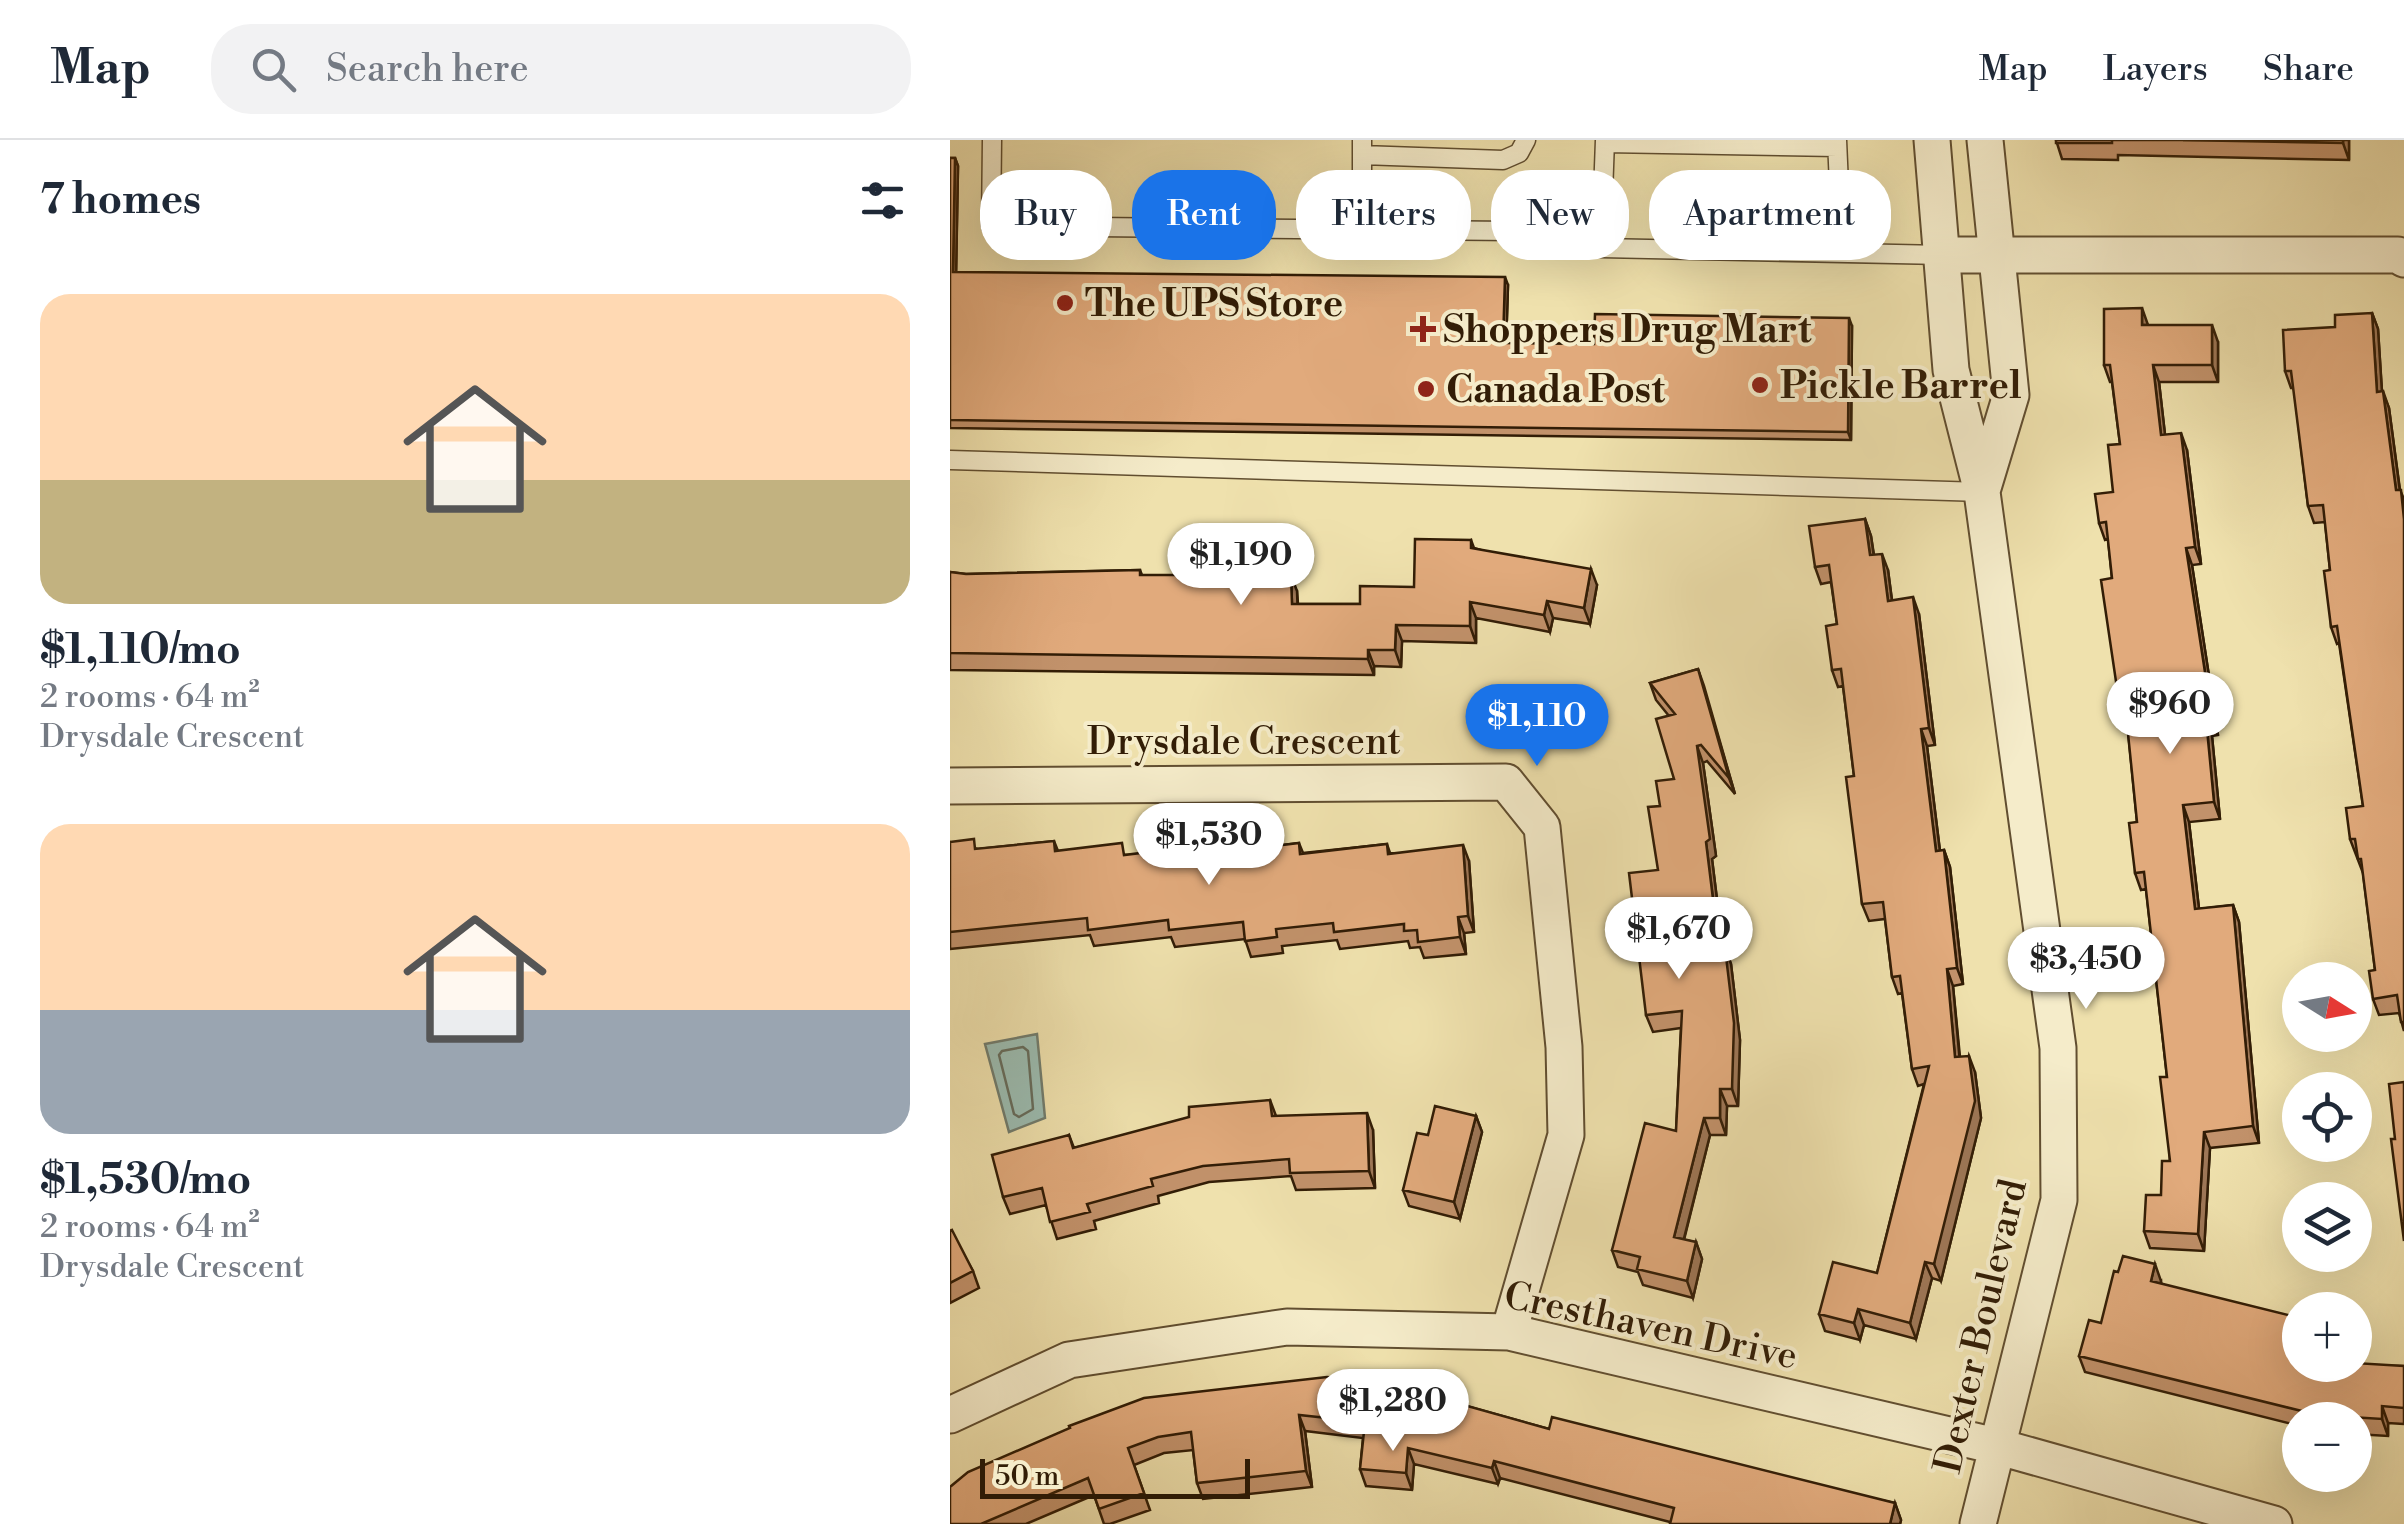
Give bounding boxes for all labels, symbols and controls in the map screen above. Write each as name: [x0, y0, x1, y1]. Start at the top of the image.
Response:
search box: [211, 24, 911, 114]
text: Map: [50, 39, 151, 99]
icon: search: [246, 42, 301, 97]
text: Search here: [326, 46, 529, 93]
text: Map: [1979, 48, 2048, 91]
text: Layers: [2103, 48, 2208, 91]
text: Share: [2263, 48, 2354, 91]
chip: Buy: [980, 170, 1112, 260]
chip: Rent: [1132, 170, 1276, 260]
chip: Filters: [1296, 170, 1471, 260]
chip: New: [1491, 170, 1629, 260]
chip: Apartment: [1649, 170, 1891, 260]
icon: filters: [855, 173, 910, 228]
text: 7 homes: [40, 174, 201, 227]
place label: The UPS Store: [1085, 281, 1343, 328]
marker: The UPS Store: [1054, 292, 1076, 314]
place label: Shoppers Drug Mart: [1443, 307, 1812, 354]
marker: Shoppers Drug Mart: [1412, 318, 1434, 340]
icon: home: [385, 359, 565, 539]
place label: Pickle Barrel: [1780, 363, 2021, 410]
place label: Canada Post: [1446, 367, 1666, 414]
marker: Pickle Barrel: [1749, 374, 1771, 396]
marker: Canada Post: [1415, 378, 1437, 400]
pin: $1,190: [1160, 523, 1322, 608]
text: $1,190: [1189, 535, 1293, 575]
text: $1,110/mo: [40, 624, 241, 677]
pin: $960: [2111, 672, 2229, 757]
text: 2 rooms · 64 m²: [40, 677, 260, 717]
pin: $1,110: [1456, 684, 1618, 769]
text: $960: [2129, 684, 2211, 724]
text: $1,110: [1488, 696, 1586, 736]
text: Drysdale Crescent: [40, 717, 304, 757]
street label: Drysdale Crescent: [1087, 719, 1401, 766]
pin: $1,530: [1128, 803, 1290, 888]
text: $1,530: [1156, 815, 1262, 855]
icon: home: [385, 889, 565, 1069]
pin: $1,670: [1598, 897, 1760, 982]
text: $1,670: [1627, 909, 1731, 949]
pin: $3,450: [2005, 927, 2167, 1012]
text: $3,450: [2030, 939, 2142, 979]
north arrow: [2282, 962, 2372, 1052]
map controls: [2282, 962, 2372, 1492]
button: locate: [2282, 1072, 2372, 1162]
text: $1,530/mo: [40, 1154, 251, 1207]
street label: Dexter Boulevard: [1925, 1174, 2038, 1478]
button: layers: [2282, 1182, 2372, 1272]
text: 2 rooms · 64 m²: [40, 1207, 260, 1247]
text: Drysdale Crescent: [40, 1247, 304, 1287]
street label: Cresthaven Drive: [1500, 1272, 1802, 1380]
button: +: [2282, 1292, 2372, 1382]
pin: $1,280: [1312, 1369, 1474, 1454]
text: $1,280: [1339, 1381, 1447, 1421]
button: −: [2282, 1402, 2372, 1492]
scale bar: [980, 1454, 1250, 1498]
text: 50 m: [995, 1459, 1059, 1494]

